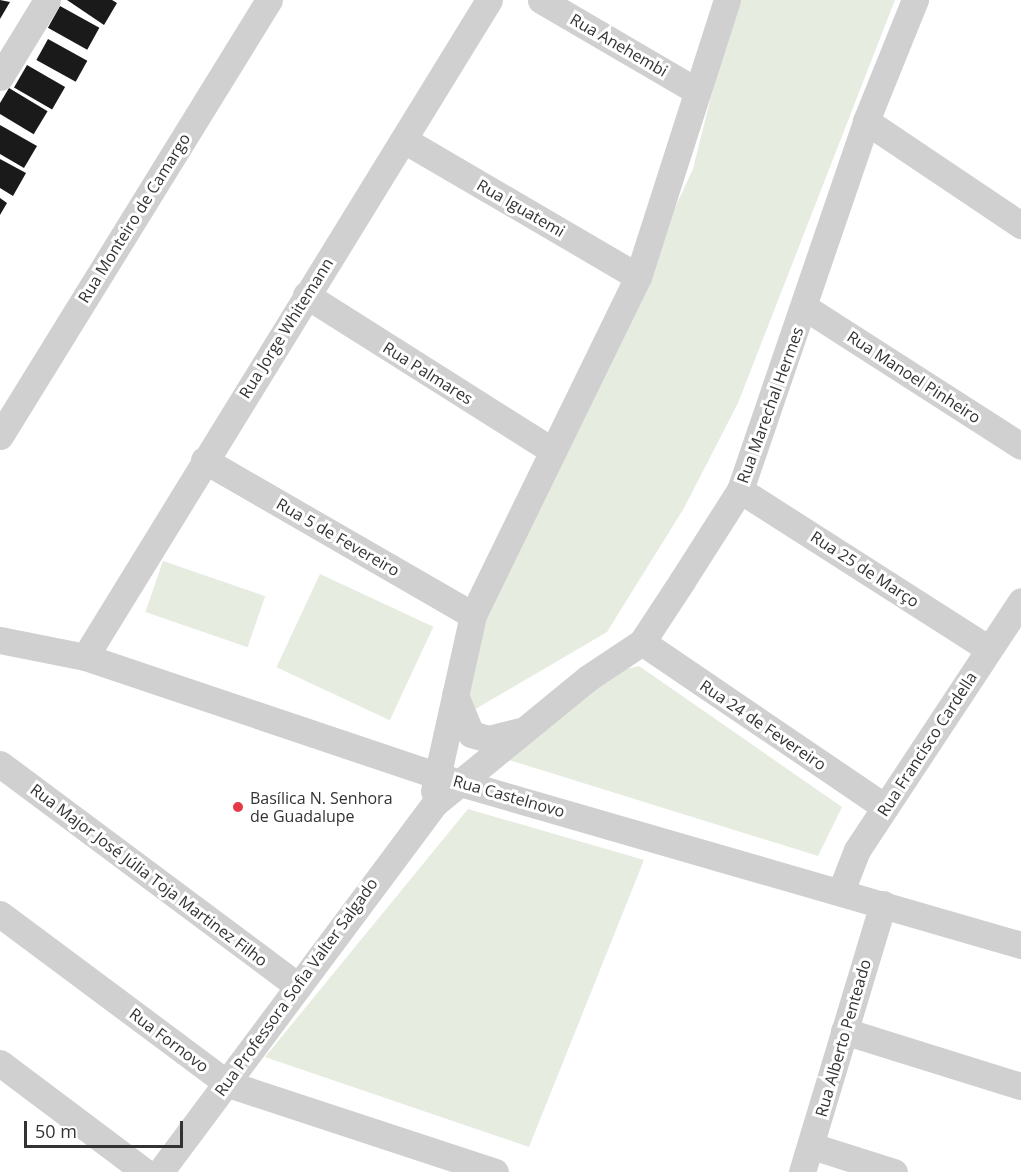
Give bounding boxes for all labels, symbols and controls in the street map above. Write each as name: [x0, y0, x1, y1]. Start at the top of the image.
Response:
street label: Rua Anehembi: [567, 9, 671, 81]
street label: Rua Monteiro de Camargo: [74, 130, 194, 306]
street label: Rua Iguatemi: [474, 175, 568, 241]
street label: Rua Jorge Whitemann: [235, 254, 337, 402]
street label: Rua Marechal Hermes: [733, 324, 807, 486]
street label: Rua Manoel Pinheiro: [844, 327, 984, 427]
street label: Rua Palmares: [380, 338, 476, 408]
street label: Rua 5 de Fevereiro: [273, 494, 403, 580]
street label: Rua 25 de Março: [807, 527, 923, 611]
street label: Rua Francisco Cardella: [873, 668, 981, 820]
street label: Rua 24 de Fevereiro: [696, 676, 830, 774]
street label: Rua Castelnovo: [451, 771, 567, 821]
street label: Rua Major José Júlia Toja Martinez Filho: [27, 780, 271, 970]
place label: Basílica N. Senhora de Guadalupe: [250, 788, 393, 826]
marker: Basílica N. Senhora de Guadalupe: [231, 800, 245, 814]
street label: Rua Professora Sofia Valter Salgado: [210, 874, 382, 1100]
street label: Rua Alberto Penteado: [811, 957, 875, 1119]
street label: Rua Fornovo: [126, 1004, 212, 1076]
scale bar: [27, 1109, 186, 1147]
text: 50 m: [35, 1119, 77, 1143]

